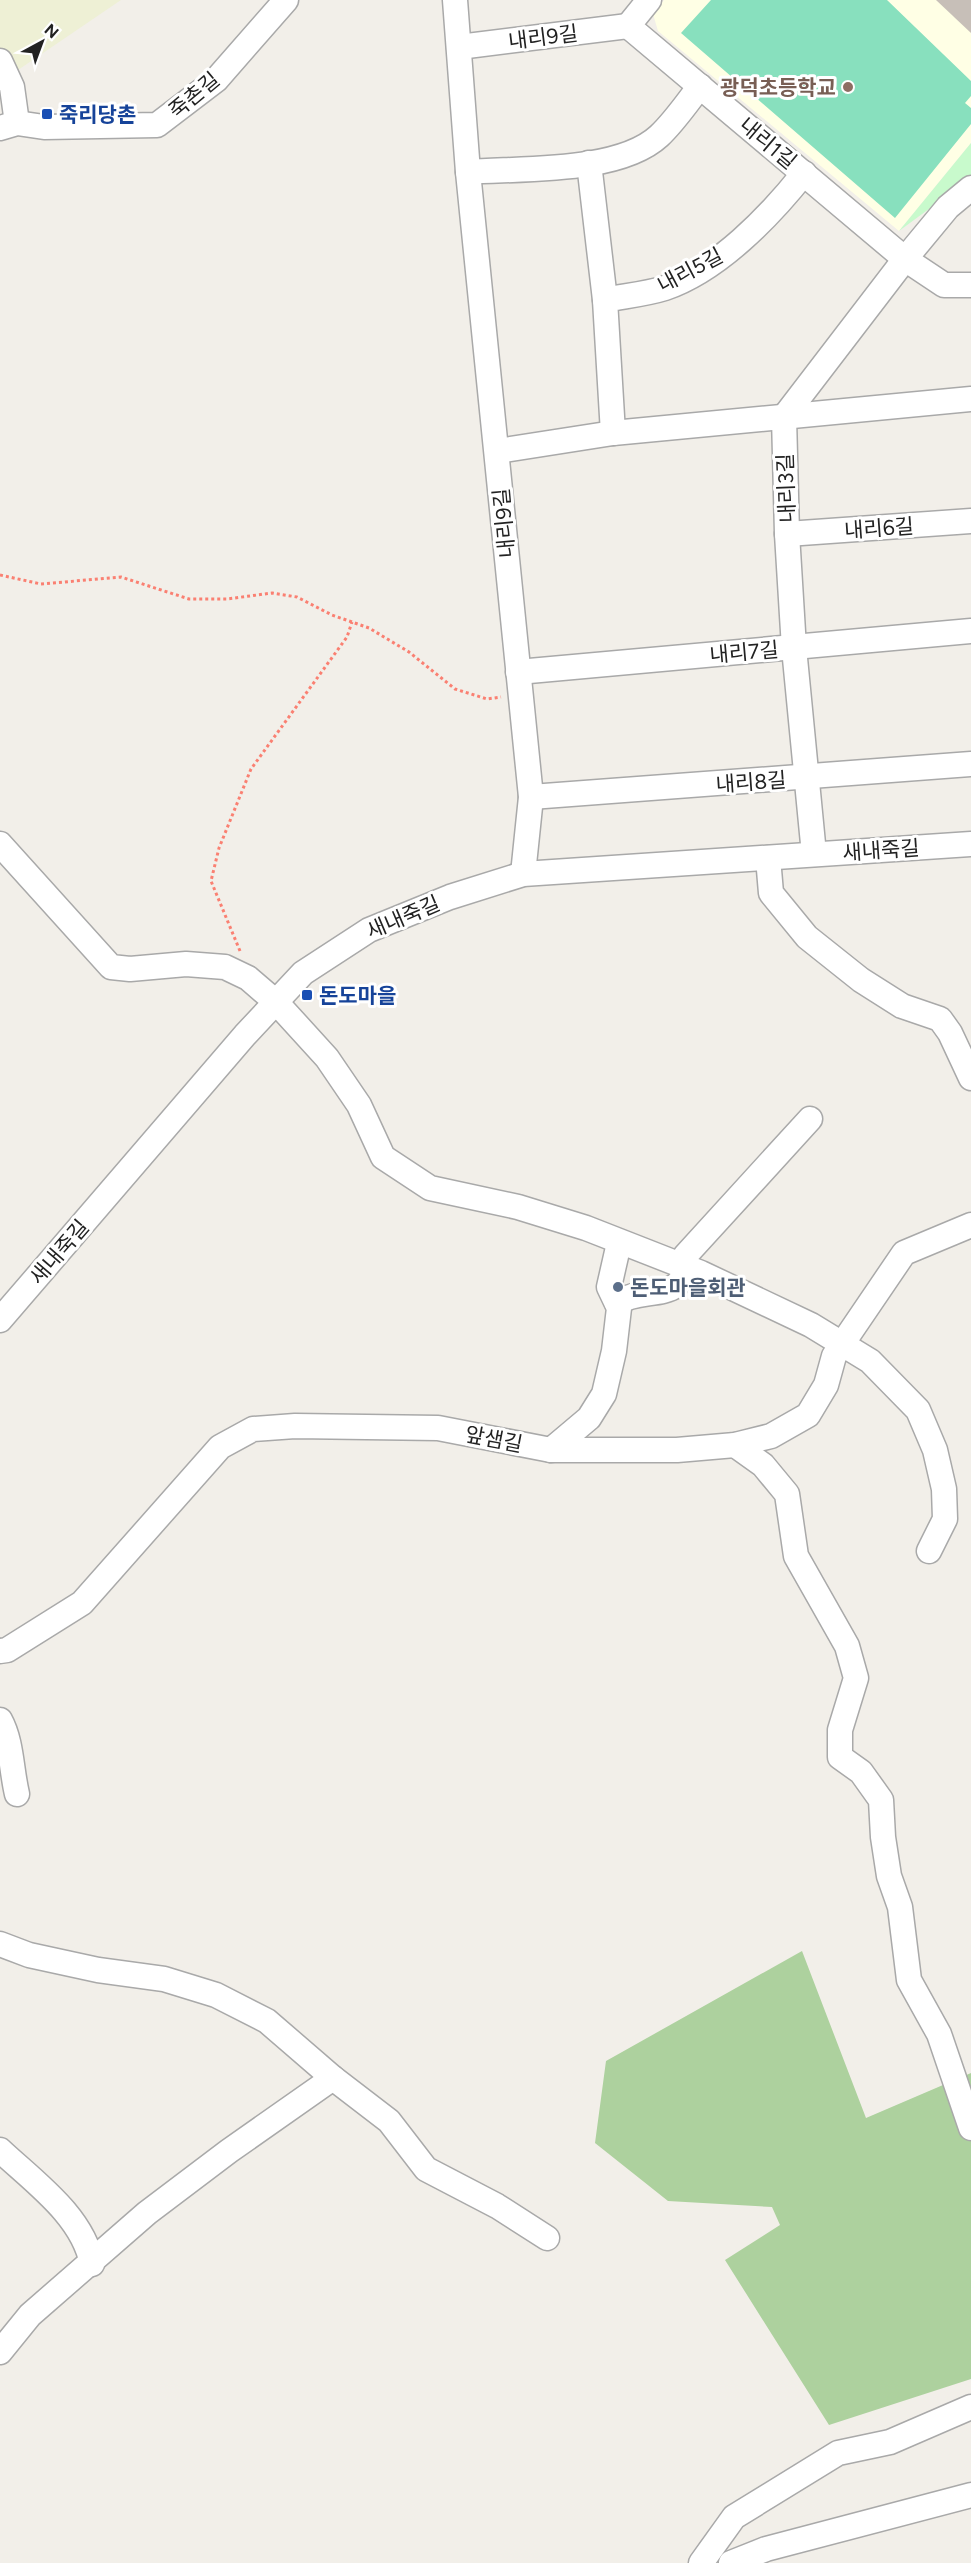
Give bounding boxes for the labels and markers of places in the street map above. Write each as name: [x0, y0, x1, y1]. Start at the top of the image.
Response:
place label: 광덕초등학교: [720, 75, 836, 100]
marker: 광덕초등학교: [841, 80, 855, 94]
place label: 죽리당촌: [59, 102, 136, 127]
marker: 죽리당촌: [40, 107, 54, 121]
place label: 돈도마을: [319, 983, 396, 1008]
marker: 돈도마을: [300, 988, 314, 1002]
place label: 돈도마을회관: [630, 1275, 746, 1300]
marker: 돈도마을회관: [611, 1280, 625, 1294]

